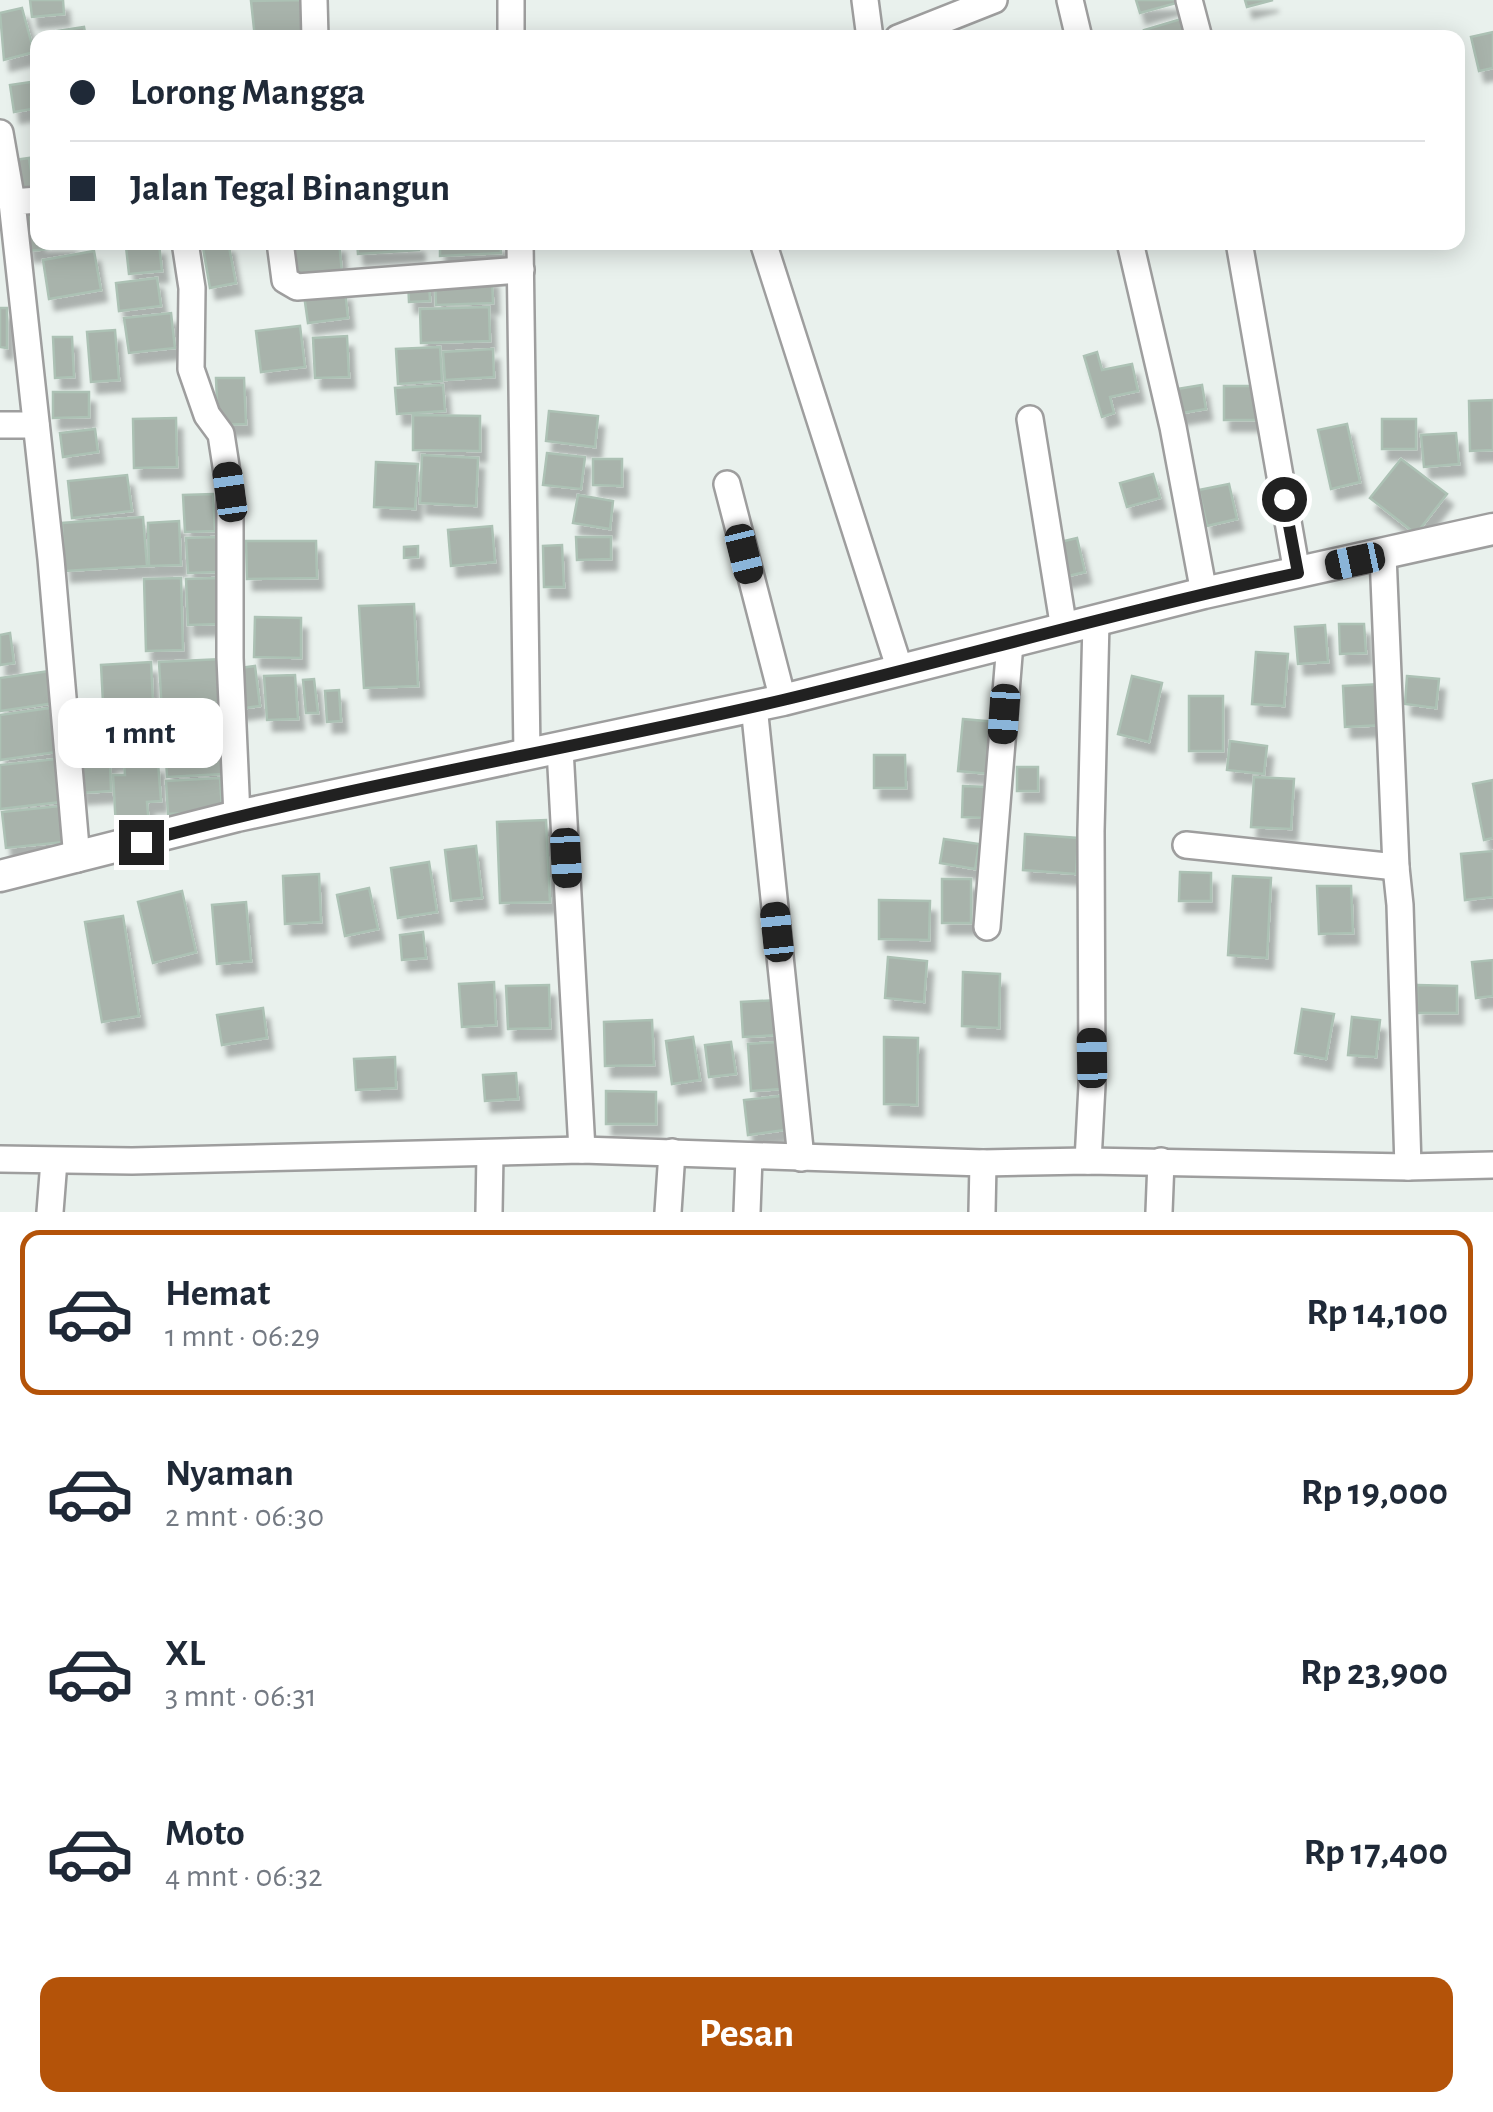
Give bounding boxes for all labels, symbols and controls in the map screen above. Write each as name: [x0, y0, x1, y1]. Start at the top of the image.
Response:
text: Lorong Mangga: [130, 74, 365, 112]
text: Jalan Tegal Binangun: [130, 170, 450, 208]
car: [211, 460, 249, 524]
route start: [1262, 477, 1307, 522]
car: [722, 521, 766, 587]
car: [1323, 540, 1387, 582]
car: [987, 683, 1021, 745]
callout: 1 mnt: [58, 697, 224, 767]
text: 1 mnt: [106, 717, 175, 749]
route end: [119, 820, 164, 865]
car: [549, 827, 583, 889]
car: [759, 901, 795, 963]
car: [1076, 1028, 1108, 1088]
icon: car: [45, 1268, 135, 1358]
text: Hemat: [165, 1275, 270, 1313]
text: Rp 14,100: [1306, 1294, 1448, 1332]
text: 1 mnt · 06:29: [165, 1320, 320, 1352]
icon: car: [45, 1448, 135, 1538]
text: Nyaman: [165, 1455, 294, 1493]
text: Rp 19,000: [1301, 1474, 1448, 1512]
text: 2 mnt · 06:30: [165, 1500, 324, 1532]
icon: car: [45, 1628, 135, 1718]
text: XL: [165, 1635, 205, 1673]
text: Rp 23,900: [1300, 1654, 1448, 1692]
text: 3 mnt · 06:31: [165, 1680, 317, 1712]
icon: car: [45, 1808, 135, 1898]
text: Moto: [165, 1815, 245, 1853]
text: Rp 17,400: [1303, 1834, 1448, 1872]
text: 4 mnt · 06:32: [165, 1860, 323, 1892]
button: Pesan: [40, 1977, 1453, 2092]

